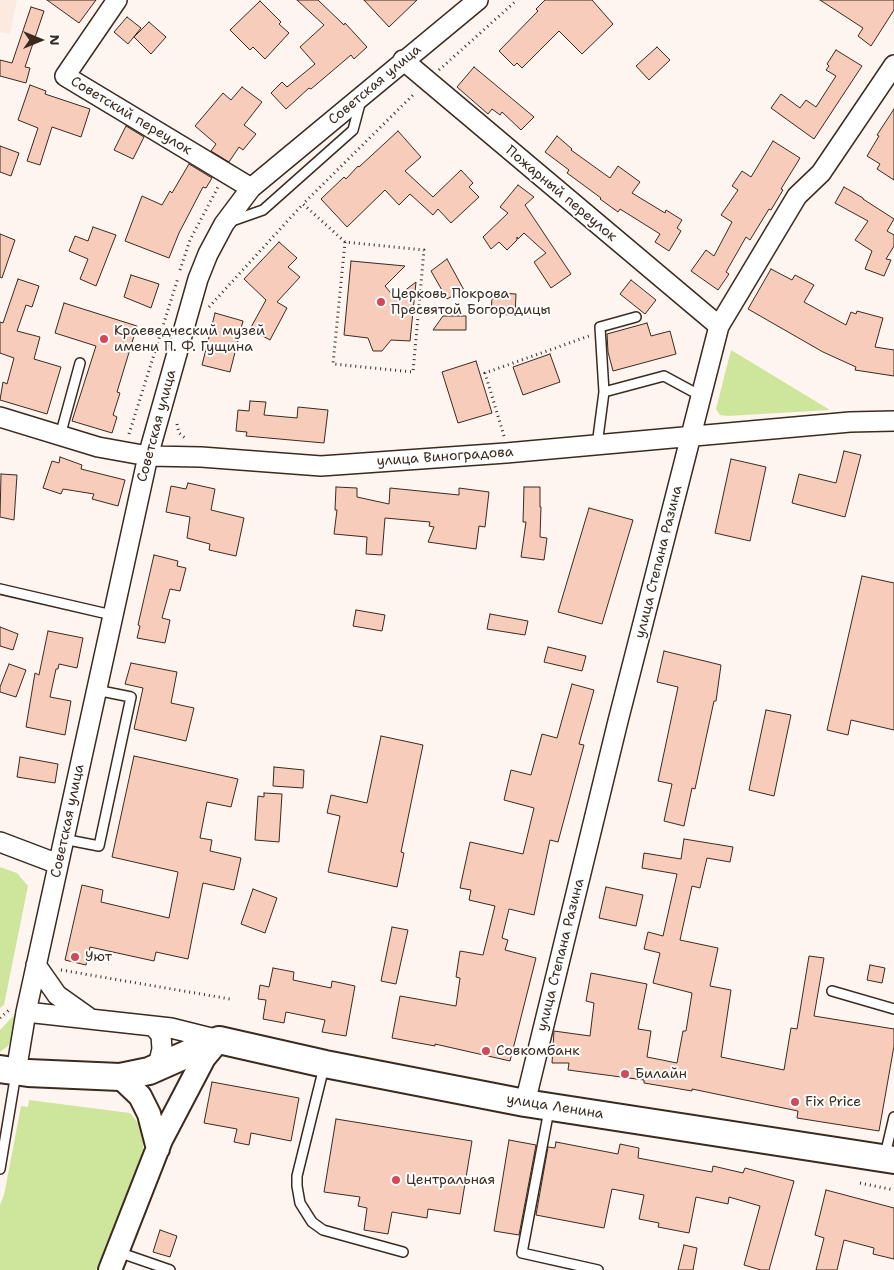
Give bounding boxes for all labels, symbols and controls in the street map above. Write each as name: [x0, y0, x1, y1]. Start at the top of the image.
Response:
north arrow: [15, 15, 65, 65]
text: N: [46, 34, 64, 46]
street label: Советская улица: [325, 41, 425, 129]
street label: Советский переулок: [67, 73, 195, 159]
street label: Пожарный переулок: [502, 143, 620, 245]
place label: Церковь Покрова Пресвятой Богородицы: [391, 286, 551, 318]
marker: Церковь Покрова Пресвятой Богородицы: [375, 296, 387, 308]
place label: Краеведческий музей имени П. Ф. Гущина: [114, 323, 265, 356]
marker: Краеведческий музей имени П. Ф. Гущина: [98, 333, 110, 345]
street label: Советская улица: [134, 368, 180, 484]
street label: улица Виноградова: [376, 444, 514, 470]
street label: улица Степана Разина: [632, 484, 686, 640]
street label: Советская улица: [48, 763, 88, 879]
street label: улица Степана Разина: [534, 877, 588, 1033]
place label: Уют: [85, 949, 112, 965]
marker: Уют: [69, 951, 81, 963]
place label: Совкомбанк: [496, 1043, 580, 1059]
marker: Совкомбанк: [480, 1045, 492, 1057]
place label: Билайн: [635, 1066, 687, 1082]
marker: Билайн: [619, 1068, 631, 1080]
street label: улица Ленина: [505, 1091, 605, 1123]
place label: Fix Price: [805, 1094, 861, 1110]
marker: Fix Price: [789, 1096, 801, 1108]
place label: Центральная: [406, 1172, 495, 1188]
marker: Центральная: [390, 1174, 402, 1186]

